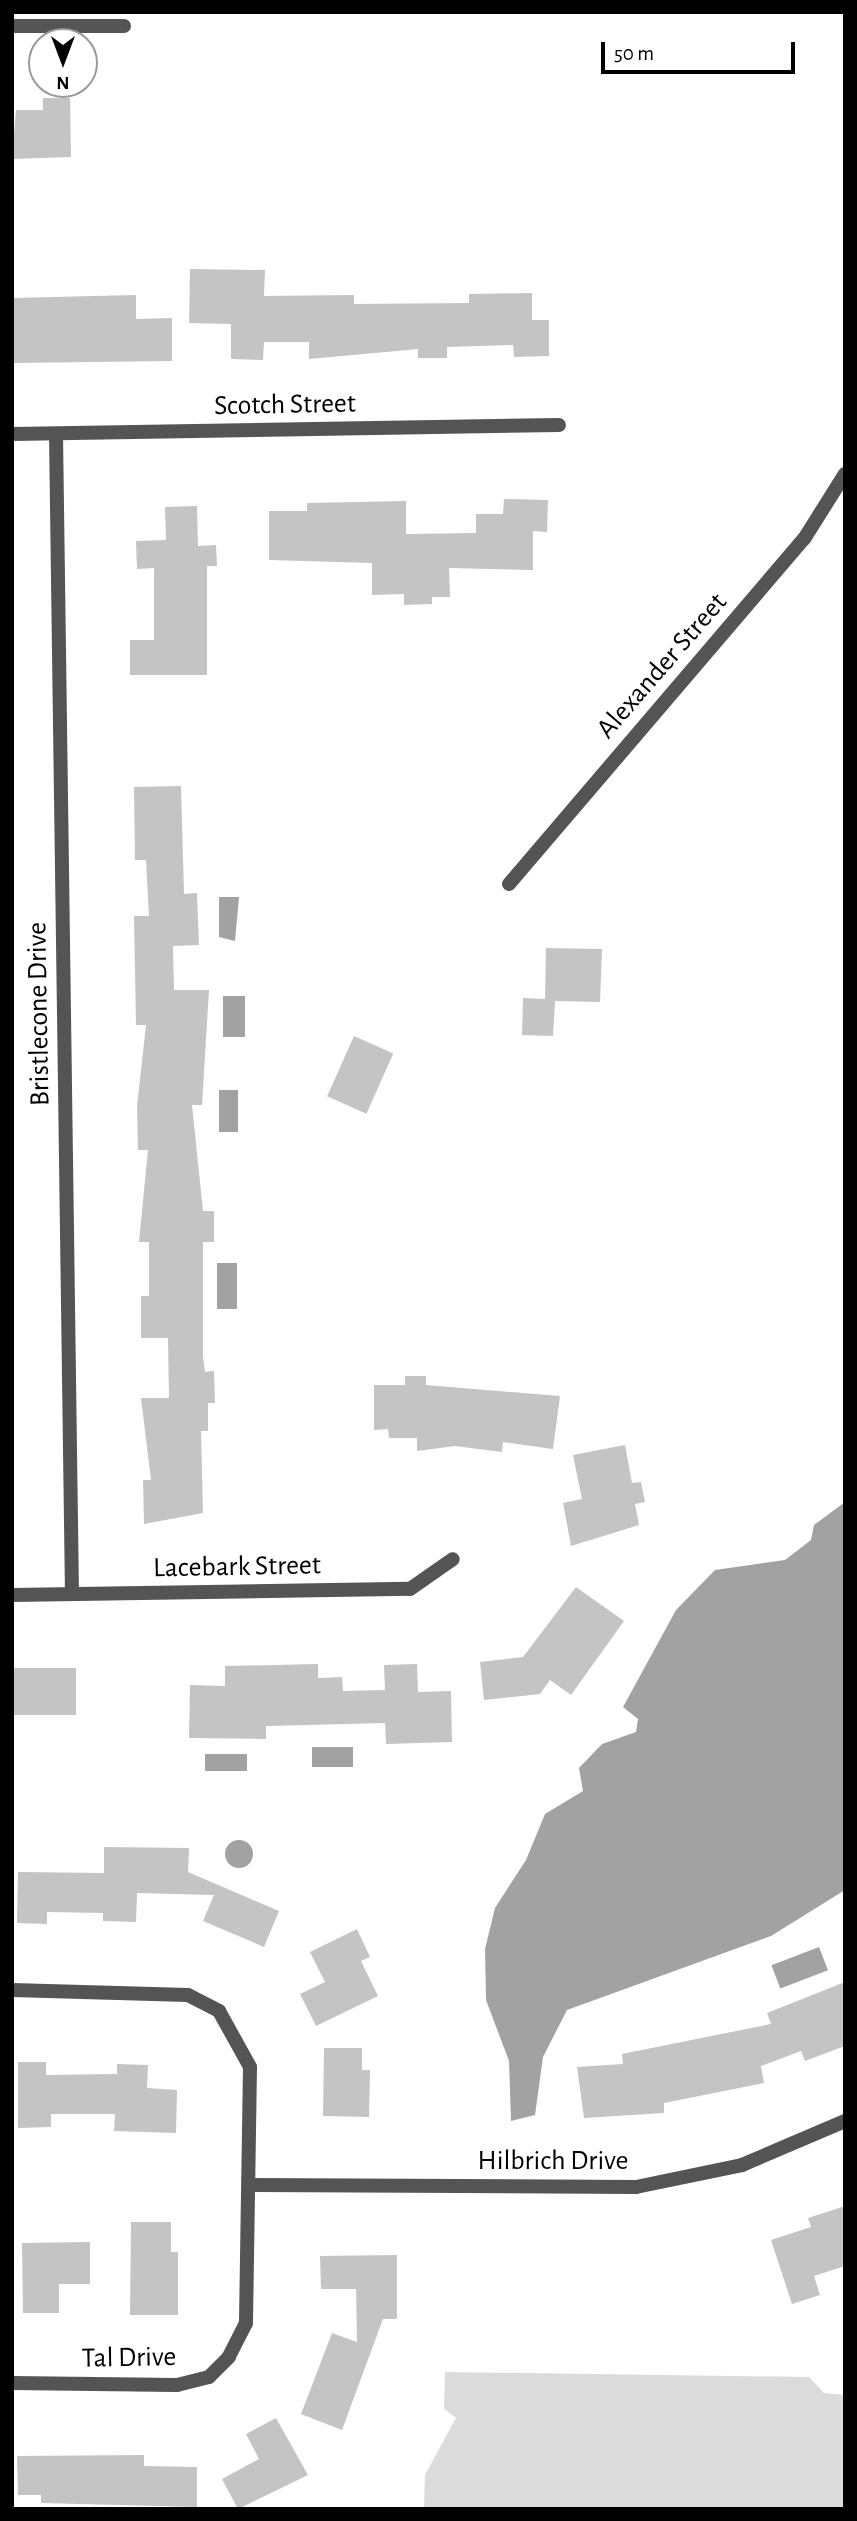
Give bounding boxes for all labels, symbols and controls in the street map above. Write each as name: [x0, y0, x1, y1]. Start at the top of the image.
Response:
north arrow: [28, 28, 98, 98]
scale bar: [605, 28, 799, 72]
text: 50 m: [614, 43, 654, 64]
text: N: [56, 73, 70, 92]
street label: Scotch Street: [214, 387, 356, 423]
street label: Alexander Street: [590, 586, 734, 746]
street label: Bristlecone Drive: [21, 922, 57, 1106]
street label: Lacebark Street: [153, 1549, 321, 1585]
street label: Hilbrich Drive: [478, 2144, 628, 2178]
street label: Tal Drive: [81, 2340, 177, 2376]

